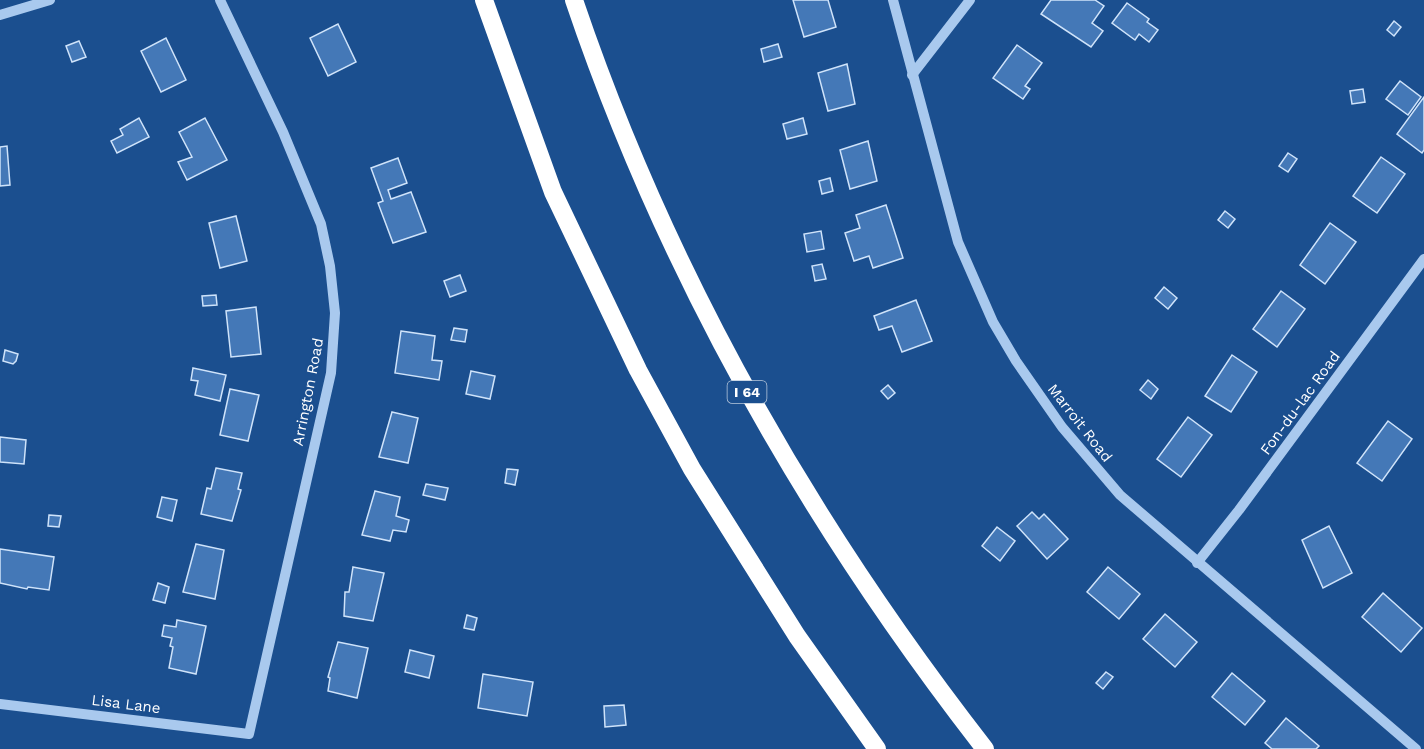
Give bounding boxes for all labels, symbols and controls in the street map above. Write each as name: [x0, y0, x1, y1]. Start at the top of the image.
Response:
street label: Arrington Road: [289, 336, 327, 448]
street label: Fon-du-lac Road: [1256, 348, 1344, 458]
street label: Marroit Road: [1044, 380, 1116, 466]
road number: I 64: [728, 381, 766, 403]
street label: Lisa Lane: [90, 691, 162, 717]

